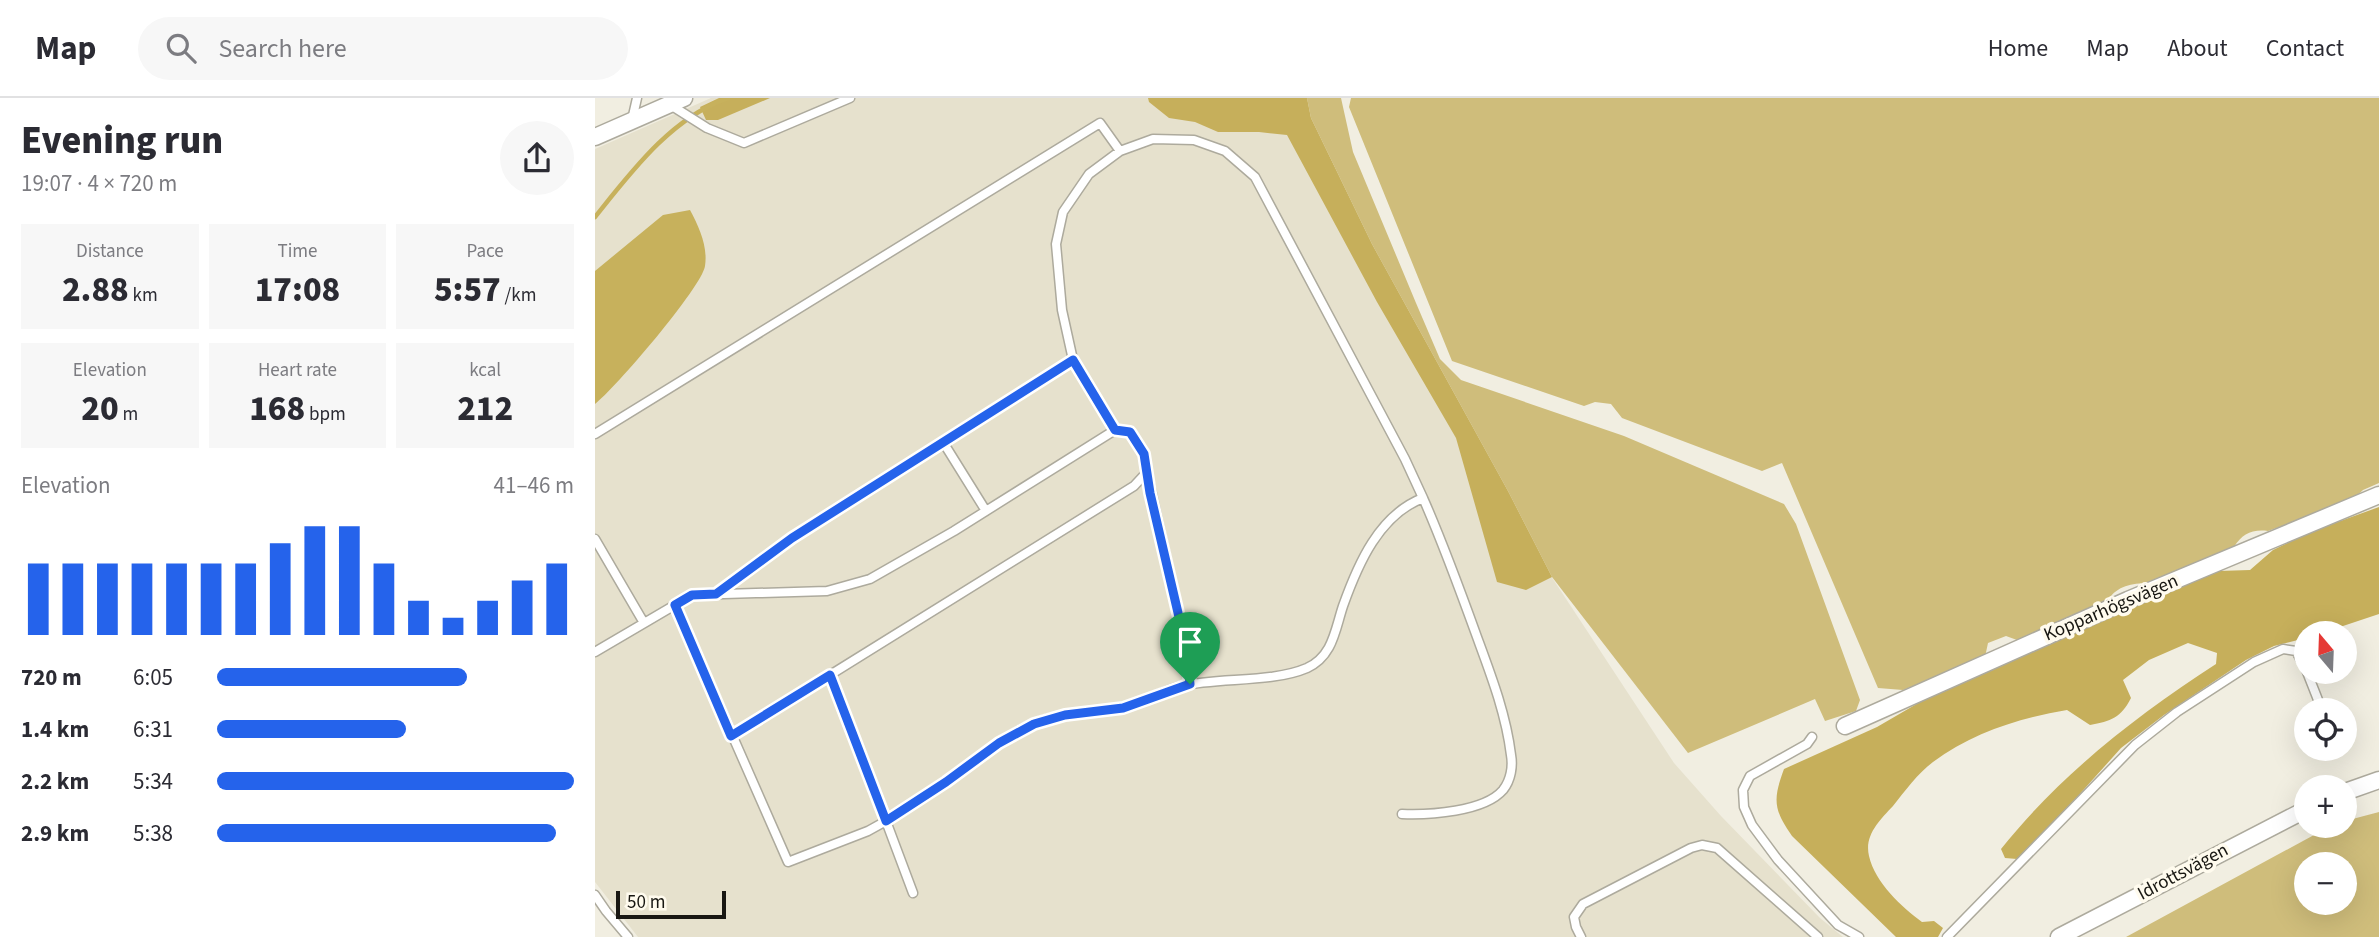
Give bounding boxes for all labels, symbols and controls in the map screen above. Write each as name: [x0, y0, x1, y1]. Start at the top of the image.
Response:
search box: [138, 17, 628, 80]
text: Map: [35, 25, 96, 72]
icon: search: [162, 29, 200, 67]
text: Search here: [218, 30, 347, 67]
text: Home: [1988, 31, 2048, 66]
text: Map: [2086, 31, 2129, 66]
text: About: [2167, 31, 2228, 66]
text: Contact: [2266, 31, 2344, 66]
text: Evening run: [21, 114, 223, 168]
button: share: [500, 121, 574, 195]
text: 19:07 · 4 × 720 m: [21, 167, 177, 200]
text: Distance: [76, 238, 144, 265]
text: Time: [277, 238, 318, 265]
text: Pace: [467, 238, 504, 265]
text: 2.88: [62, 265, 129, 315]
text: 17:08: [255, 265, 340, 315]
text: 5:57: [434, 265, 501, 315]
text: km: [129, 282, 158, 309]
text: /km: [501, 282, 536, 309]
text: Elevation: [73, 357, 147, 384]
text: Heart rate: [258, 357, 337, 384]
text: kcal: [469, 357, 501, 384]
text: 20: [81, 384, 119, 434]
text: 168: [249, 384, 305, 434]
text: 212: [457, 384, 513, 434]
text: m: [119, 401, 138, 428]
text: bpm: [305, 401, 346, 428]
text: Elevation: [21, 469, 111, 502]
text: 41–46 m: [494, 469, 574, 502]
street label: Kopparhögsvägen: [2040, 568, 2182, 648]
pin: [1160, 612, 1220, 684]
north arrow: [2294, 621, 2357, 684]
map controls: [2294, 621, 2357, 915]
icon: arrive: [1171, 623, 1209, 661]
text: 720 m: [21, 661, 82, 694]
text: 6:05: [133, 661, 173, 694]
button: locate: [2294, 698, 2357, 761]
text: 1.4 km: [21, 713, 89, 746]
text: 6:31: [133, 713, 173, 746]
text: 2.2 km: [21, 765, 89, 798]
text: 5:34: [133, 765, 173, 798]
button: +: [2294, 775, 2357, 838]
text: 2.9 km: [21, 817, 89, 850]
text: 5:38: [133, 817, 173, 850]
street label: Idrottsvägen: [2133, 837, 2233, 907]
button: −: [2294, 852, 2357, 915]
scale bar: [616, 888, 726, 920]
text: 50 m: [627, 889, 665, 916]

